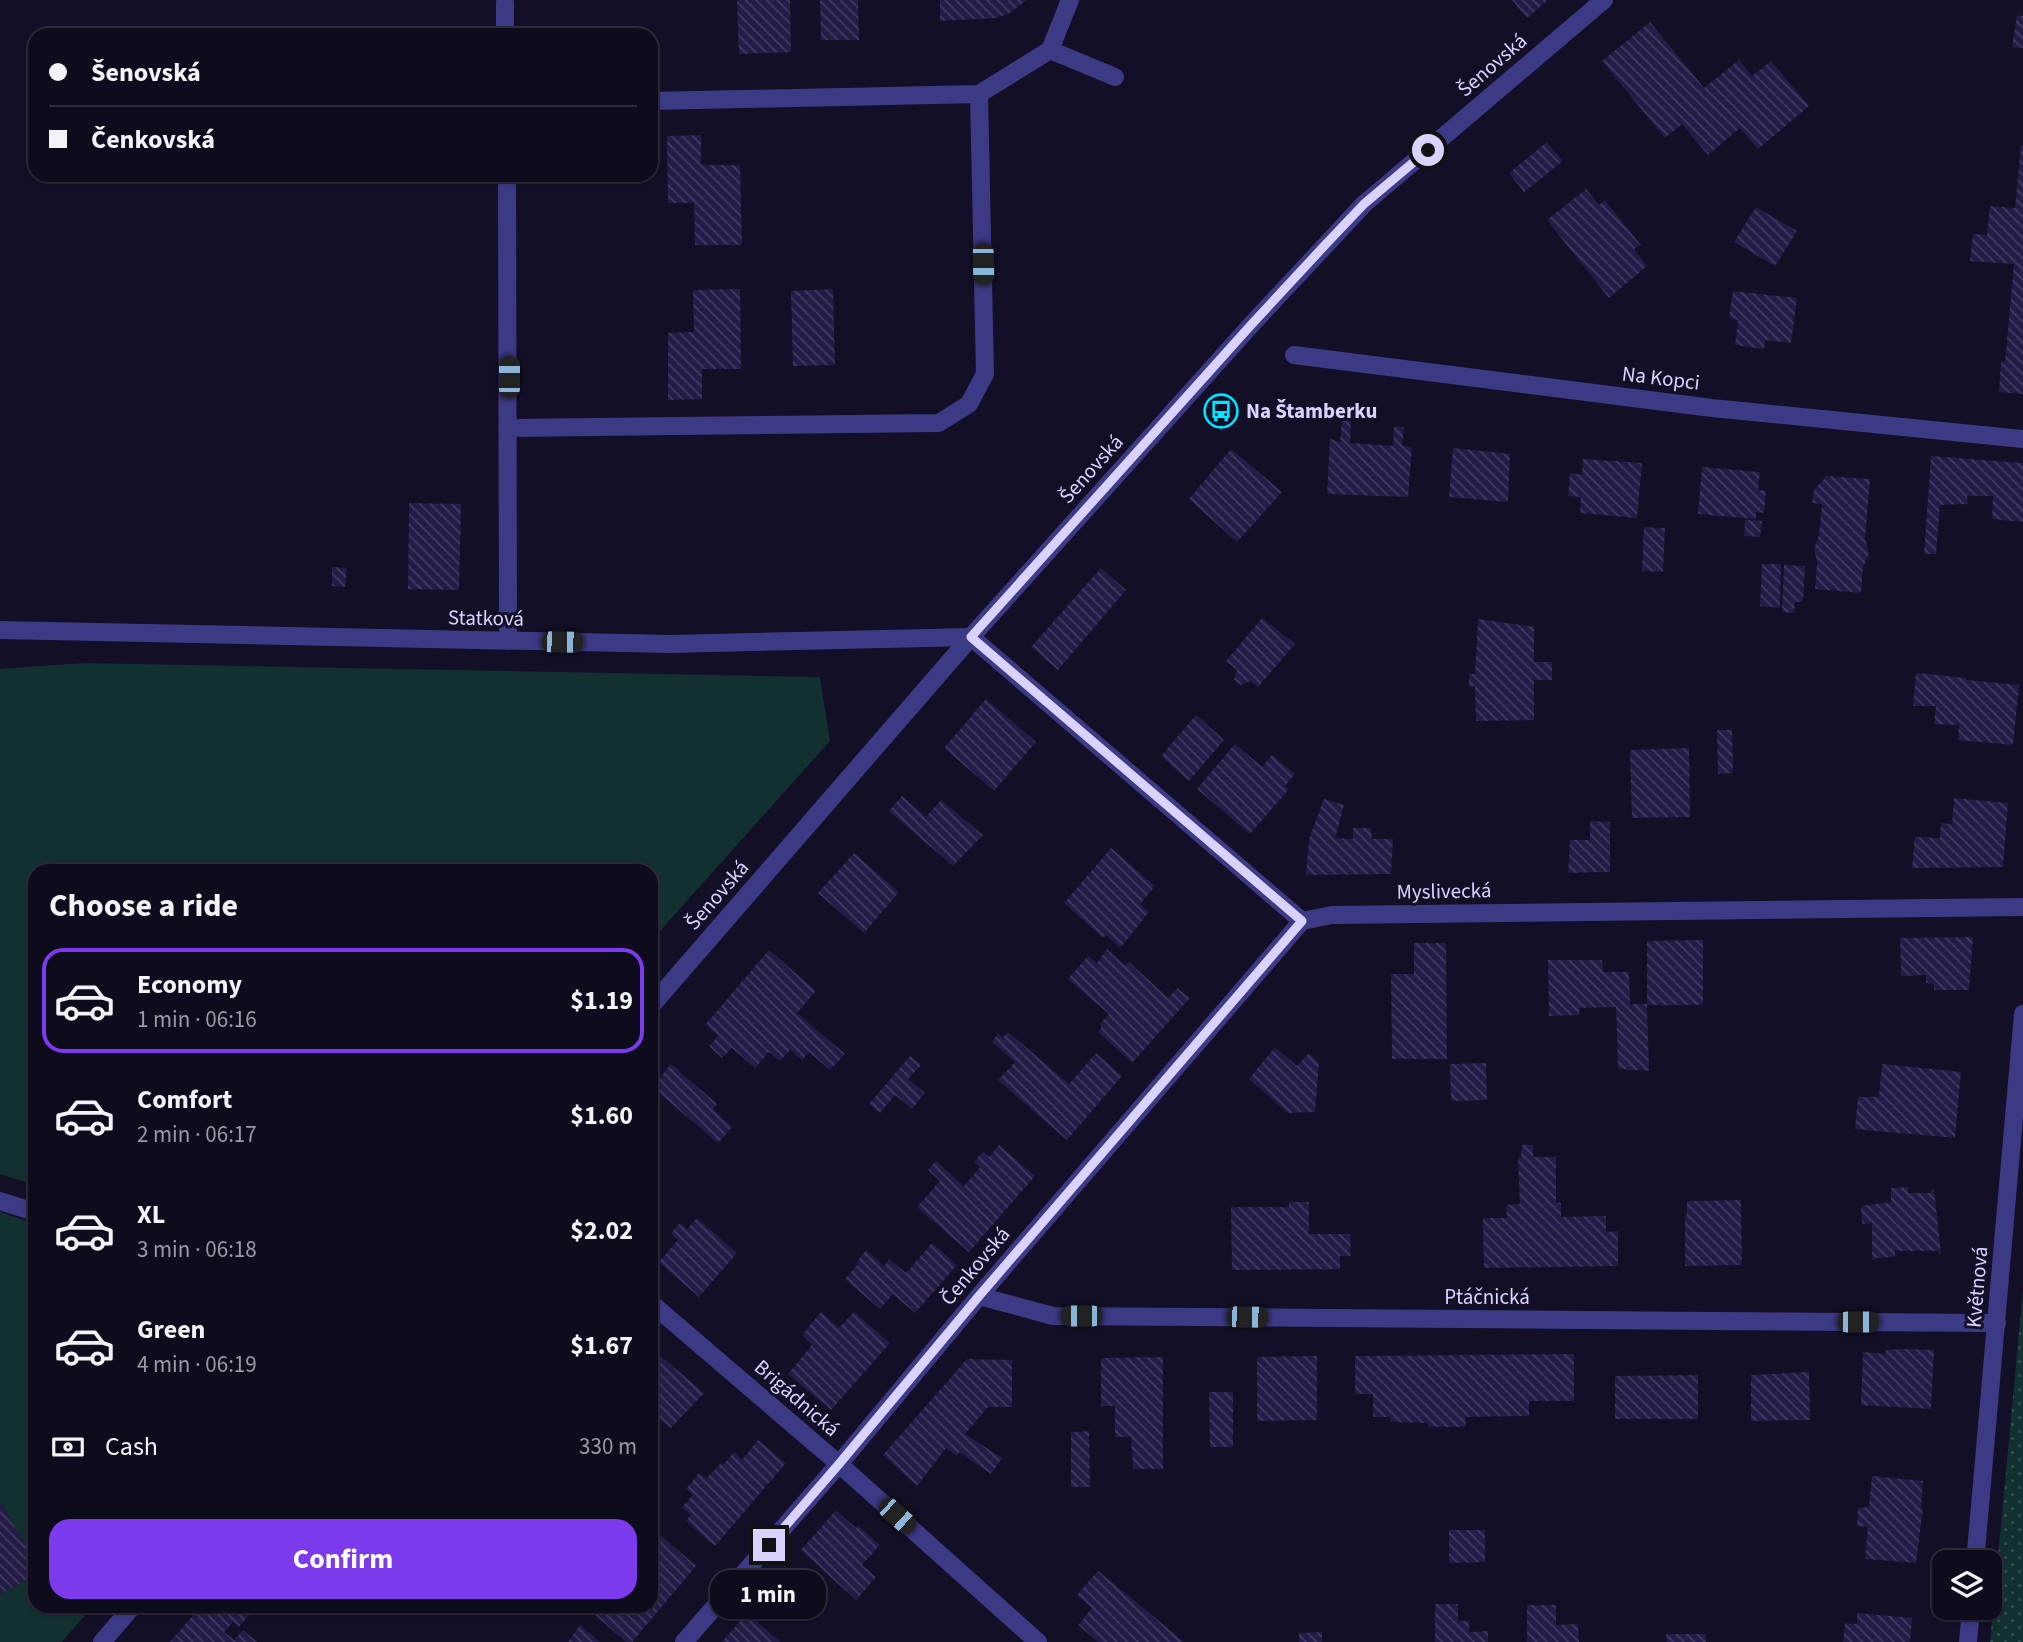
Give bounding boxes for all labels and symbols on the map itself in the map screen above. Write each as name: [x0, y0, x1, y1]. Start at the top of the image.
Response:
street label: Šenovská: [1451, 26, 1533, 104]
route start: [1412, 134, 1444, 166]
car: [973, 243, 994, 285]
car: [499, 356, 520, 398]
street label: Na Kopci: [1620, 358, 1702, 398]
bus stop icon: Na Štamberku: [1202, 392, 1240, 430]
place label: Na Štamberku: [1246, 396, 1377, 426]
street label: Šenovská: [1052, 428, 1130, 510]
street label: Statková: [448, 602, 524, 634]
car: [541, 631, 584, 653]
street label: Šenovská: [678, 854, 756, 936]
street label: Myslivecká: [1396, 875, 1492, 907]
street label: Čenkovská: [933, 1220, 1017, 1312]
street label: Květnová: [1959, 1245, 1995, 1329]
street label: Ptáčnická: [1444, 1282, 1530, 1312]
car: [1061, 1306, 1103, 1327]
car: [1226, 1306, 1269, 1328]
car: [1838, 1312, 1880, 1333]
street label: Brigádnická: [748, 1352, 846, 1444]
car: [875, 1494, 920, 1538]
route end: [753, 1529, 785, 1561]
callout: 1 min: [711, 1570, 827, 1618]

